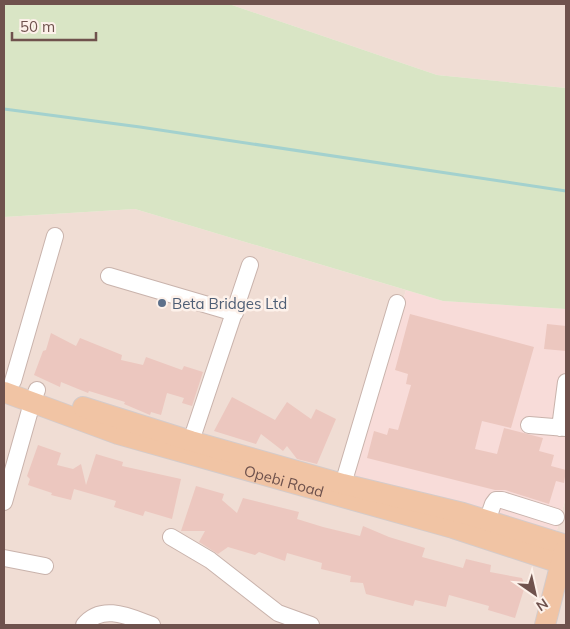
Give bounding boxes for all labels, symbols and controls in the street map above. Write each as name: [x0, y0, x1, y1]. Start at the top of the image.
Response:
scale bar: [12, 10, 96, 42]
text: 50 m: [20, 17, 55, 36]
place label: Beta Bridges Ltd: [172, 294, 287, 313]
marker: Beta Bridges Ltd: [156, 297, 168, 309]
street label: Opebi Road: [242, 460, 326, 501]
north arrow: [510, 569, 560, 619]
text: N: [533, 594, 552, 615]

